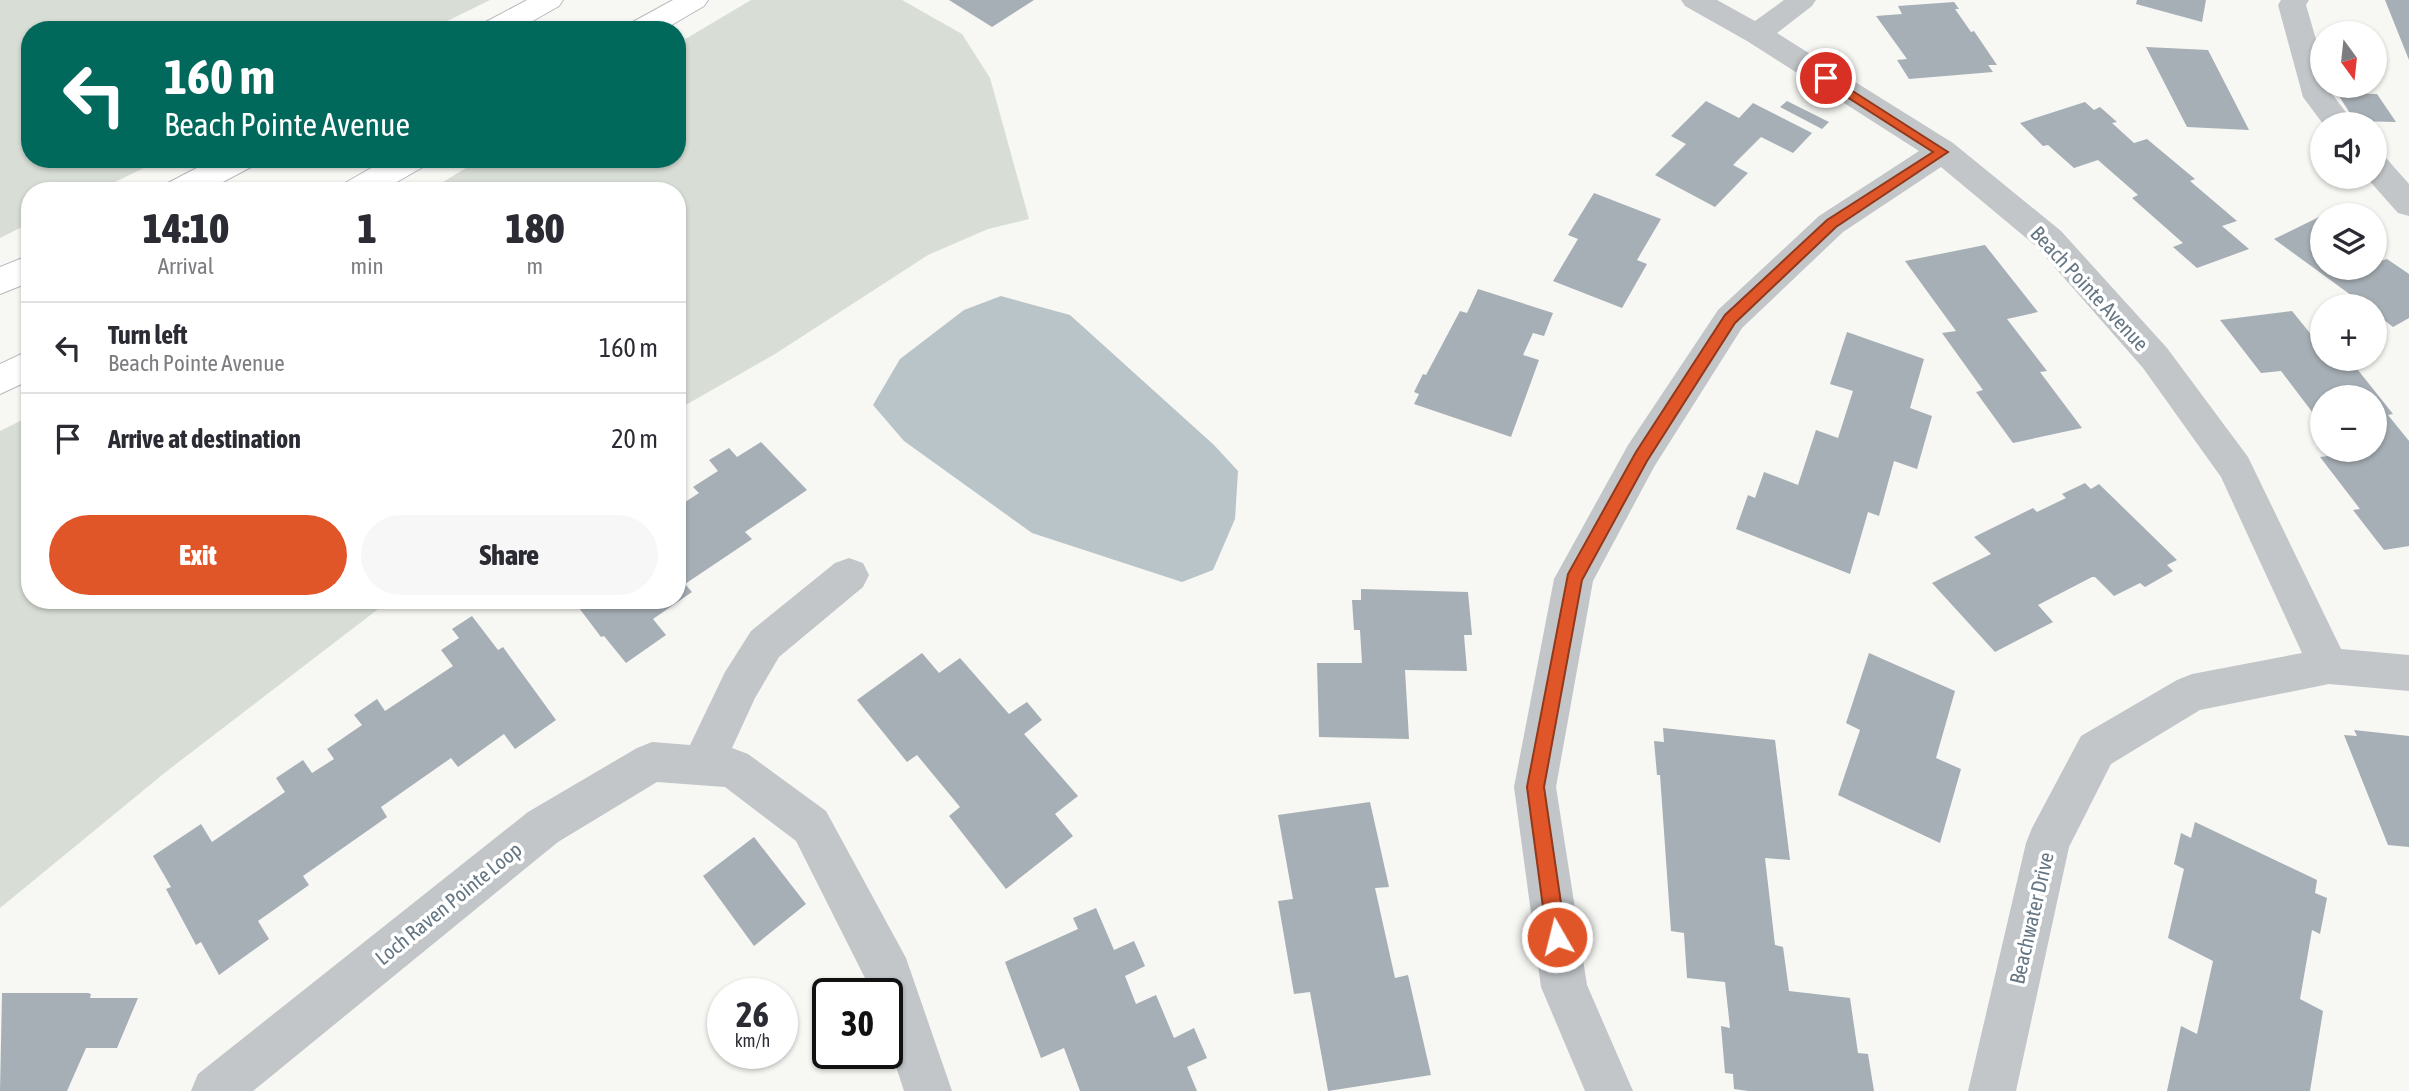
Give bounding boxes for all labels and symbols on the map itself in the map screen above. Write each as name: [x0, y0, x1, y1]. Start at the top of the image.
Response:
north arrow: [2310, 21, 2387, 98]
pin: [1796, 48, 1856, 108]
street label: Beach Pointe Avenue: [2026, 221, 2154, 355]
street label: Loch Raven Pointe Loop: [370, 837, 526, 969]
street label: Beachwater Drive: [2004, 850, 2058, 986]
position arrow: [1520, 900, 1594, 974]
speed limit sign: 30: [812, 978, 903, 1069]

